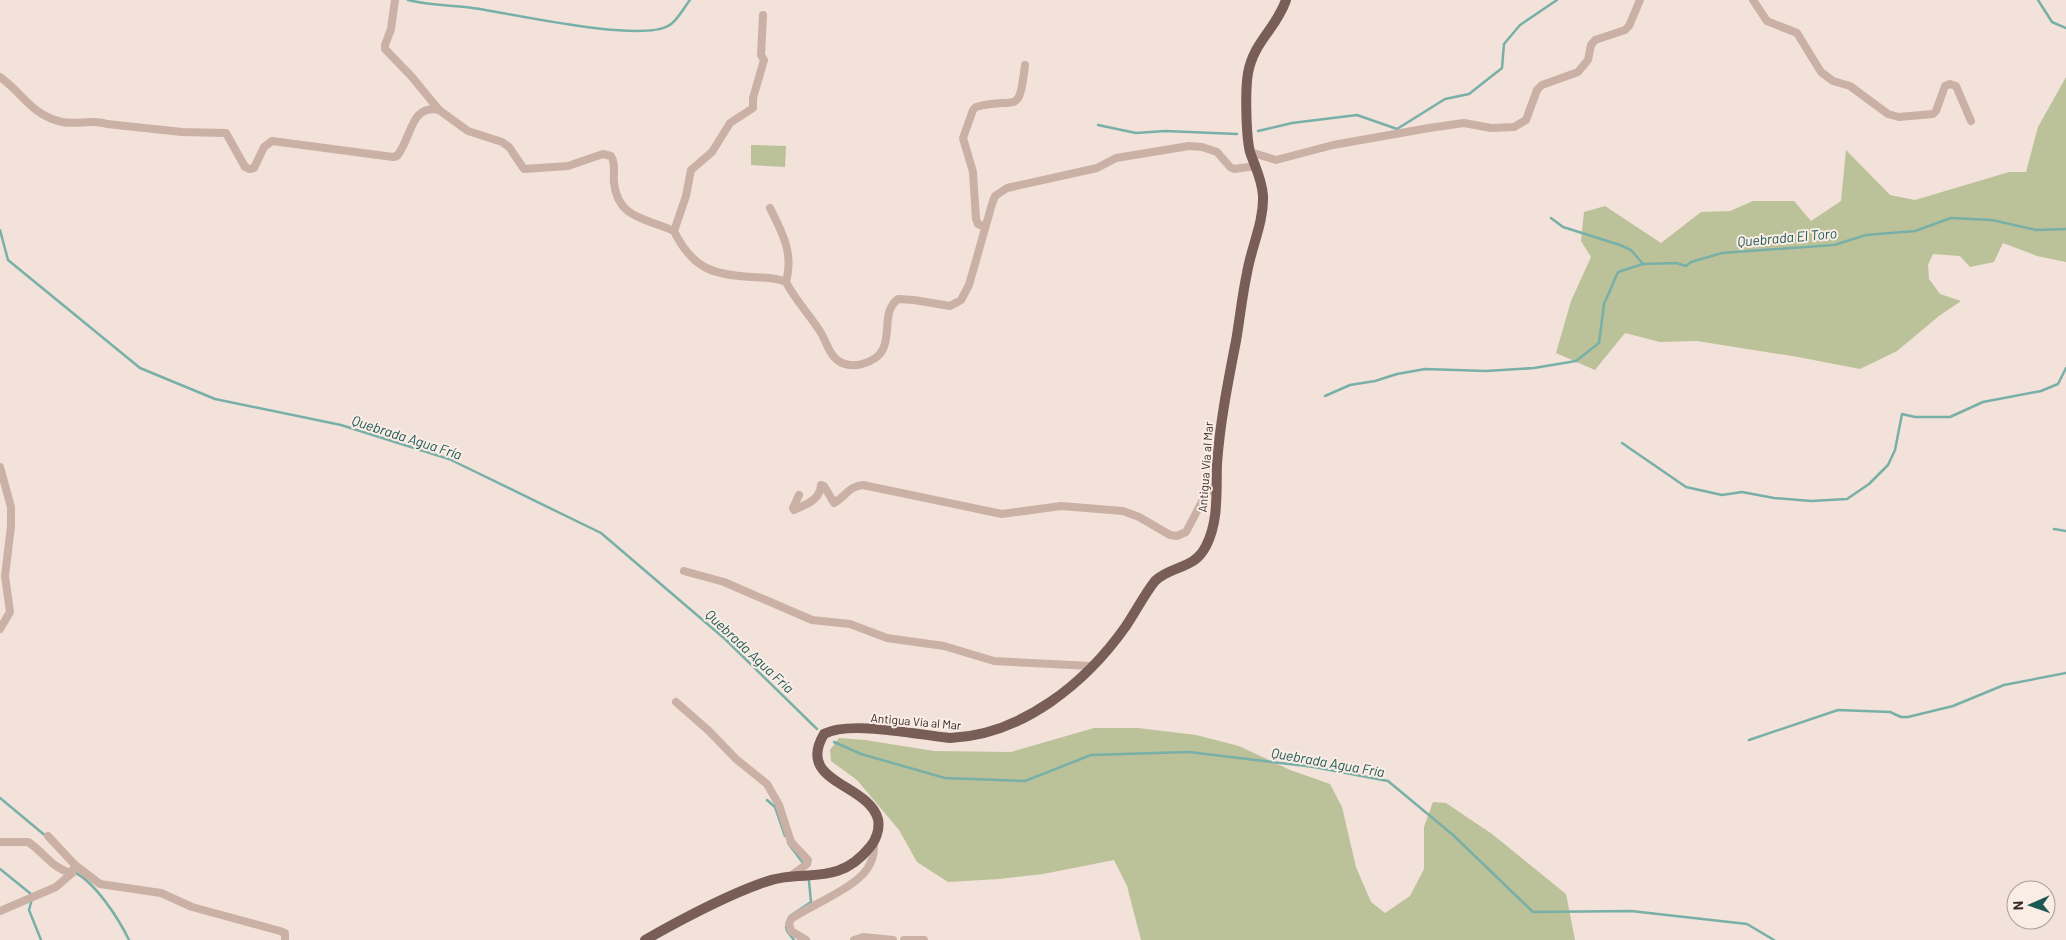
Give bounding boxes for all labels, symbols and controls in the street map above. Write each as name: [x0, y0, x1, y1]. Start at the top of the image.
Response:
water label: Quebrada El Toro: [1736, 224, 1838, 250]
water label: Quebrada Agua Fría: [350, 411, 464, 463]
street label: Antigua Vía al Mar: [1195, 420, 1215, 513]
water label: Quebrada Agua Fría: [702, 606, 798, 696]
street label: Antigua Vía al Mar: [870, 710, 963, 732]
water label: Quebrada Agua Fría: [1270, 744, 1386, 780]
north arrow: [2006, 880, 2056, 930]
text: N: [2009, 901, 2026, 910]

